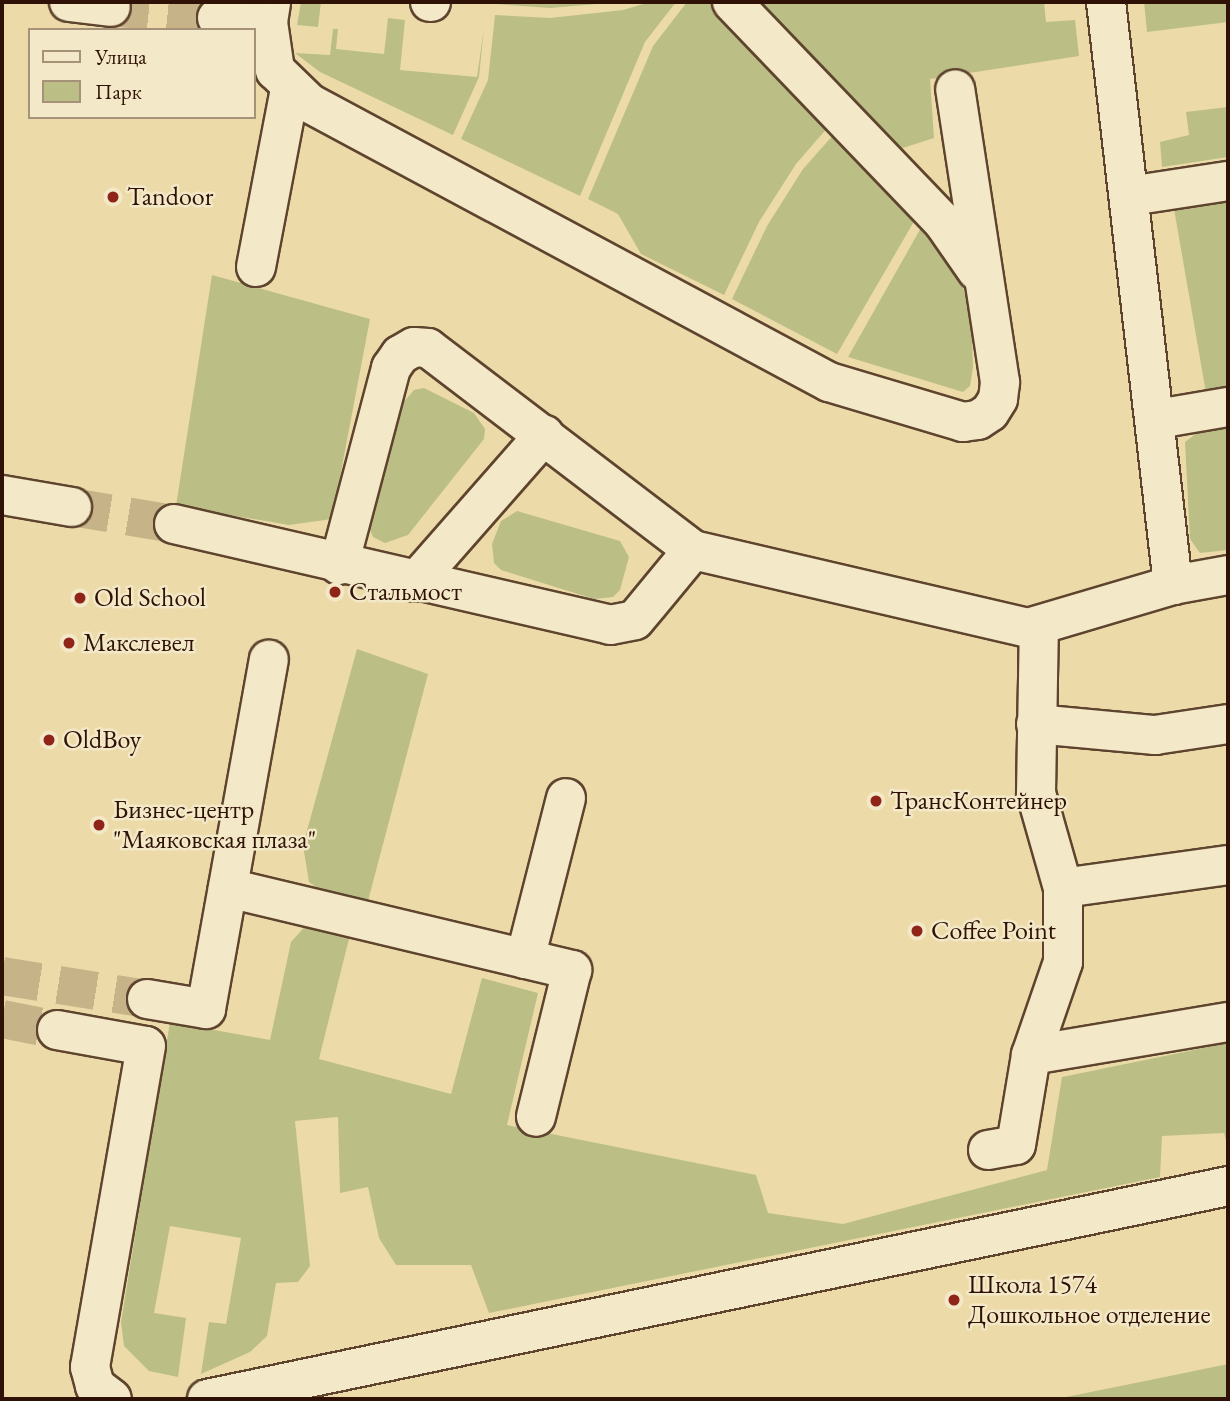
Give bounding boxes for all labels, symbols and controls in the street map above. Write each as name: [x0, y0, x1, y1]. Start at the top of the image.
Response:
legend: [28, 28, 256, 119]
text: Улица: [95, 43, 147, 70]
text: Парк: [95, 78, 142, 105]
place label: Tandoor: [127, 181, 213, 213]
marker: Tandoor: [105, 189, 121, 205]
place label: Стальмост: [349, 576, 462, 608]
place label: Old School: [94, 582, 206, 614]
marker: Стальмост: [327, 584, 343, 600]
marker: Old School: [72, 590, 88, 606]
place label: Макслевел: [83, 627, 194, 659]
marker: Макслевел: [61, 635, 77, 651]
place label: OldBoy: [63, 724, 141, 756]
marker: OldBoy: [41, 732, 57, 748]
place label: ТрансКонтейнер: [890, 785, 1067, 817]
marker: ТрансКонтейнер: [868, 793, 884, 809]
place label: Бизнес-центр "Маяковская плаза": [113, 794, 316, 856]
marker: Бизнес-центр "Маяковская плаза": [91, 817, 107, 833]
place label: Coffee Point: [931, 915, 1056, 947]
marker: Coffee Point: [909, 923, 925, 939]
place label: Школа 1574 Дошкольное отделение: [968, 1269, 1211, 1330]
marker: Школа 1574 Дошкольное отделение: [946, 1292, 962, 1308]

